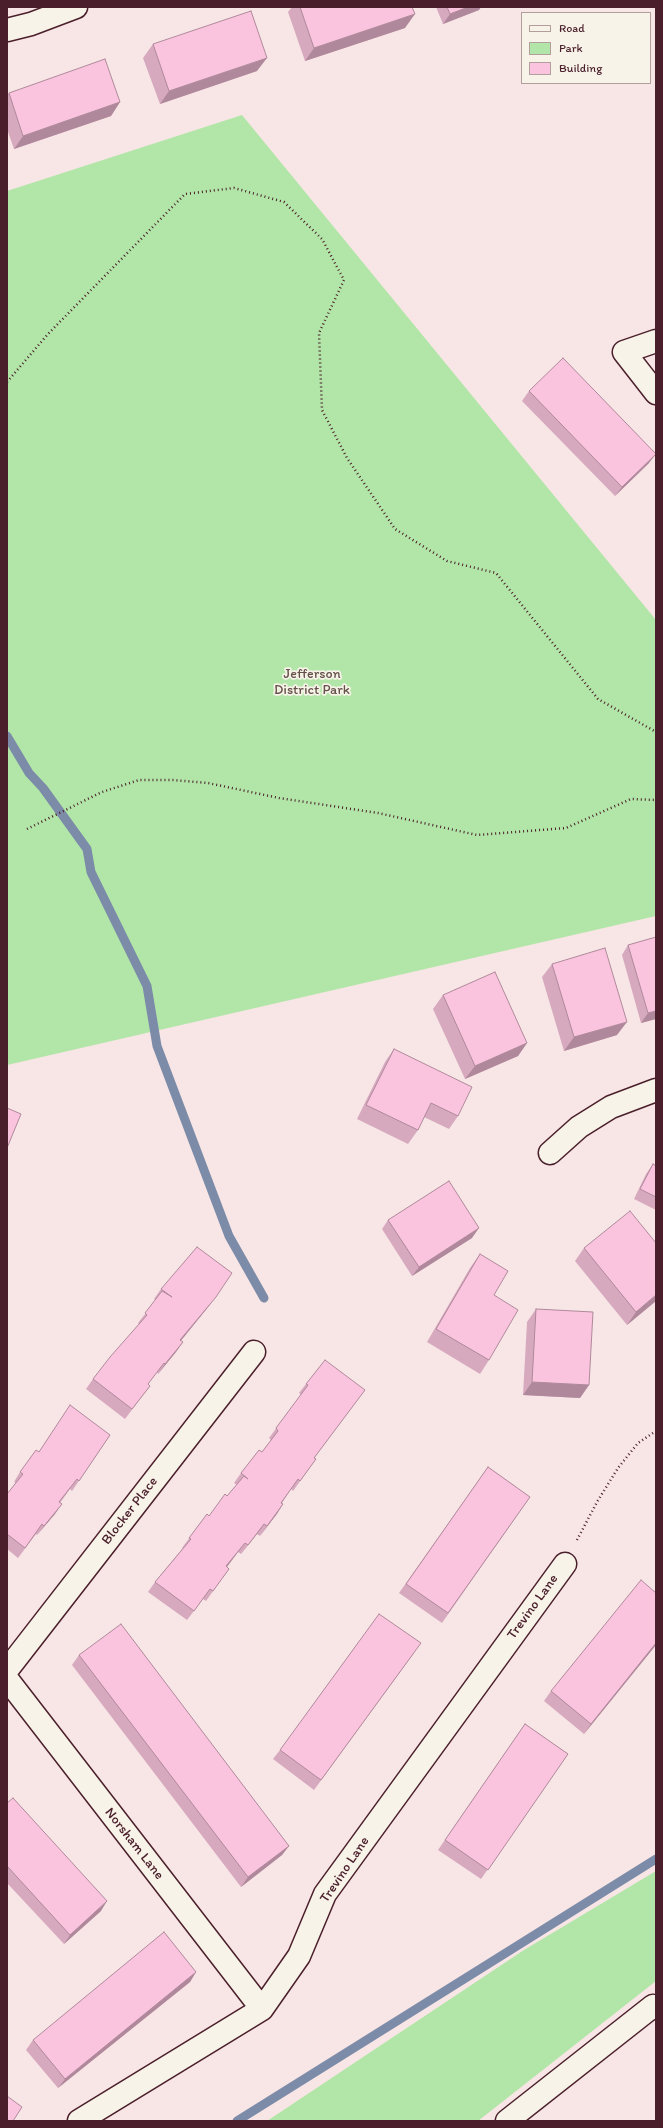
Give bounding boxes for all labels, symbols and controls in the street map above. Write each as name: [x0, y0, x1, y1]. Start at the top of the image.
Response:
legend: [521, 12, 651, 84]
text: Road: [559, 21, 585, 35]
text: Park: [559, 41, 583, 55]
text: Building: [559, 61, 602, 75]
park label: Jefferson District Park: [274, 666, 350, 698]
street label: Blocker Place: [98, 1474, 162, 1548]
street label: Trevino Lane: [504, 1571, 562, 1643]
street label: Norsham Lane: [101, 1805, 167, 1883]
street label: Trevino Lane: [317, 1834, 373, 1906]

